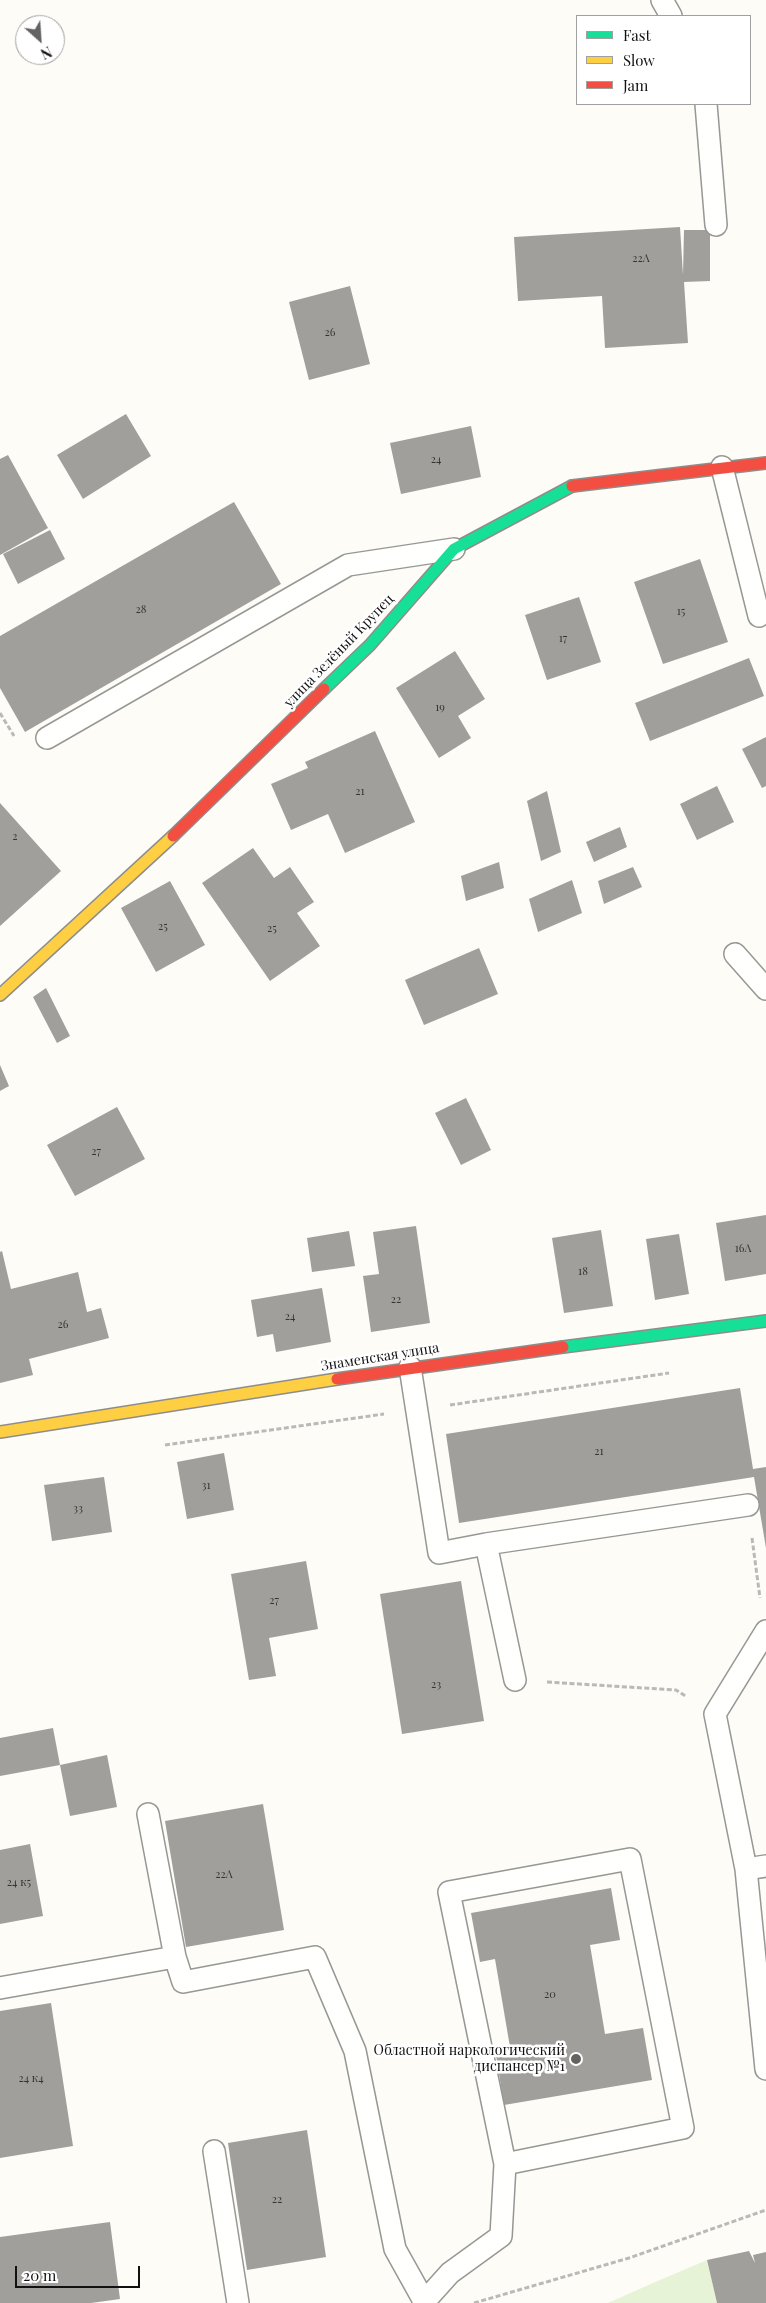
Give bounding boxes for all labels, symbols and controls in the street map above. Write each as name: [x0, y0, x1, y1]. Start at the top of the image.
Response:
north arrow: [15, 15, 65, 65]
legend: [576, 15, 751, 105]
text: Fast: [623, 25, 651, 45]
text: N: [38, 42, 55, 64]
text: Slow: [623, 50, 655, 70]
text: Jam: [623, 75, 648, 95]
house number: 22А: [632, 252, 650, 266]
house number: 26: [325, 326, 335, 340]
house number: 24: [431, 453, 441, 467]
street label: улица Зелёный Крупец: [281, 591, 397, 711]
house number: 28: [136, 603, 146, 617]
house number: 15: [677, 605, 685, 619]
house number: 17: [559, 632, 567, 646]
house number: 19: [435, 701, 445, 715]
house number: 21: [355, 785, 365, 799]
house number: 2: [12, 830, 18, 844]
house number: 25: [158, 920, 168, 934]
house number: 25: [267, 922, 277, 936]
house number: 27: [91, 1145, 101, 1159]
house number: 16А: [735, 1242, 751, 1256]
house number: 18: [578, 1265, 588, 1279]
house number: 22: [391, 1293, 401, 1307]
house number: 24: [285, 1310, 295, 1324]
house number: 26: [58, 1318, 68, 1332]
street label: Знаменская улица: [320, 1339, 440, 1375]
house number: 21: [594, 1445, 604, 1459]
house number: 31: [201, 1479, 211, 1493]
house number: 33: [73, 1502, 83, 1516]
house number: 27: [269, 1594, 279, 1608]
house number: 23: [431, 1678, 441, 1692]
house number: 22А: [215, 1868, 233, 1882]
house number: 24 к5: [7, 1876, 31, 1890]
house number: 20: [544, 1988, 556, 2002]
place label: Областной наркологический диспансер №1: [374, 2043, 565, 2076]
marker: Областной наркологический диспансер №1: [569, 2052, 583, 2066]
house number: 24 к4: [18, 2072, 44, 2086]
house number: 22: [272, 2193, 282, 2207]
scale bar: [18, 2256, 142, 2288]
text: 20 m: [23, 2265, 56, 2285]

